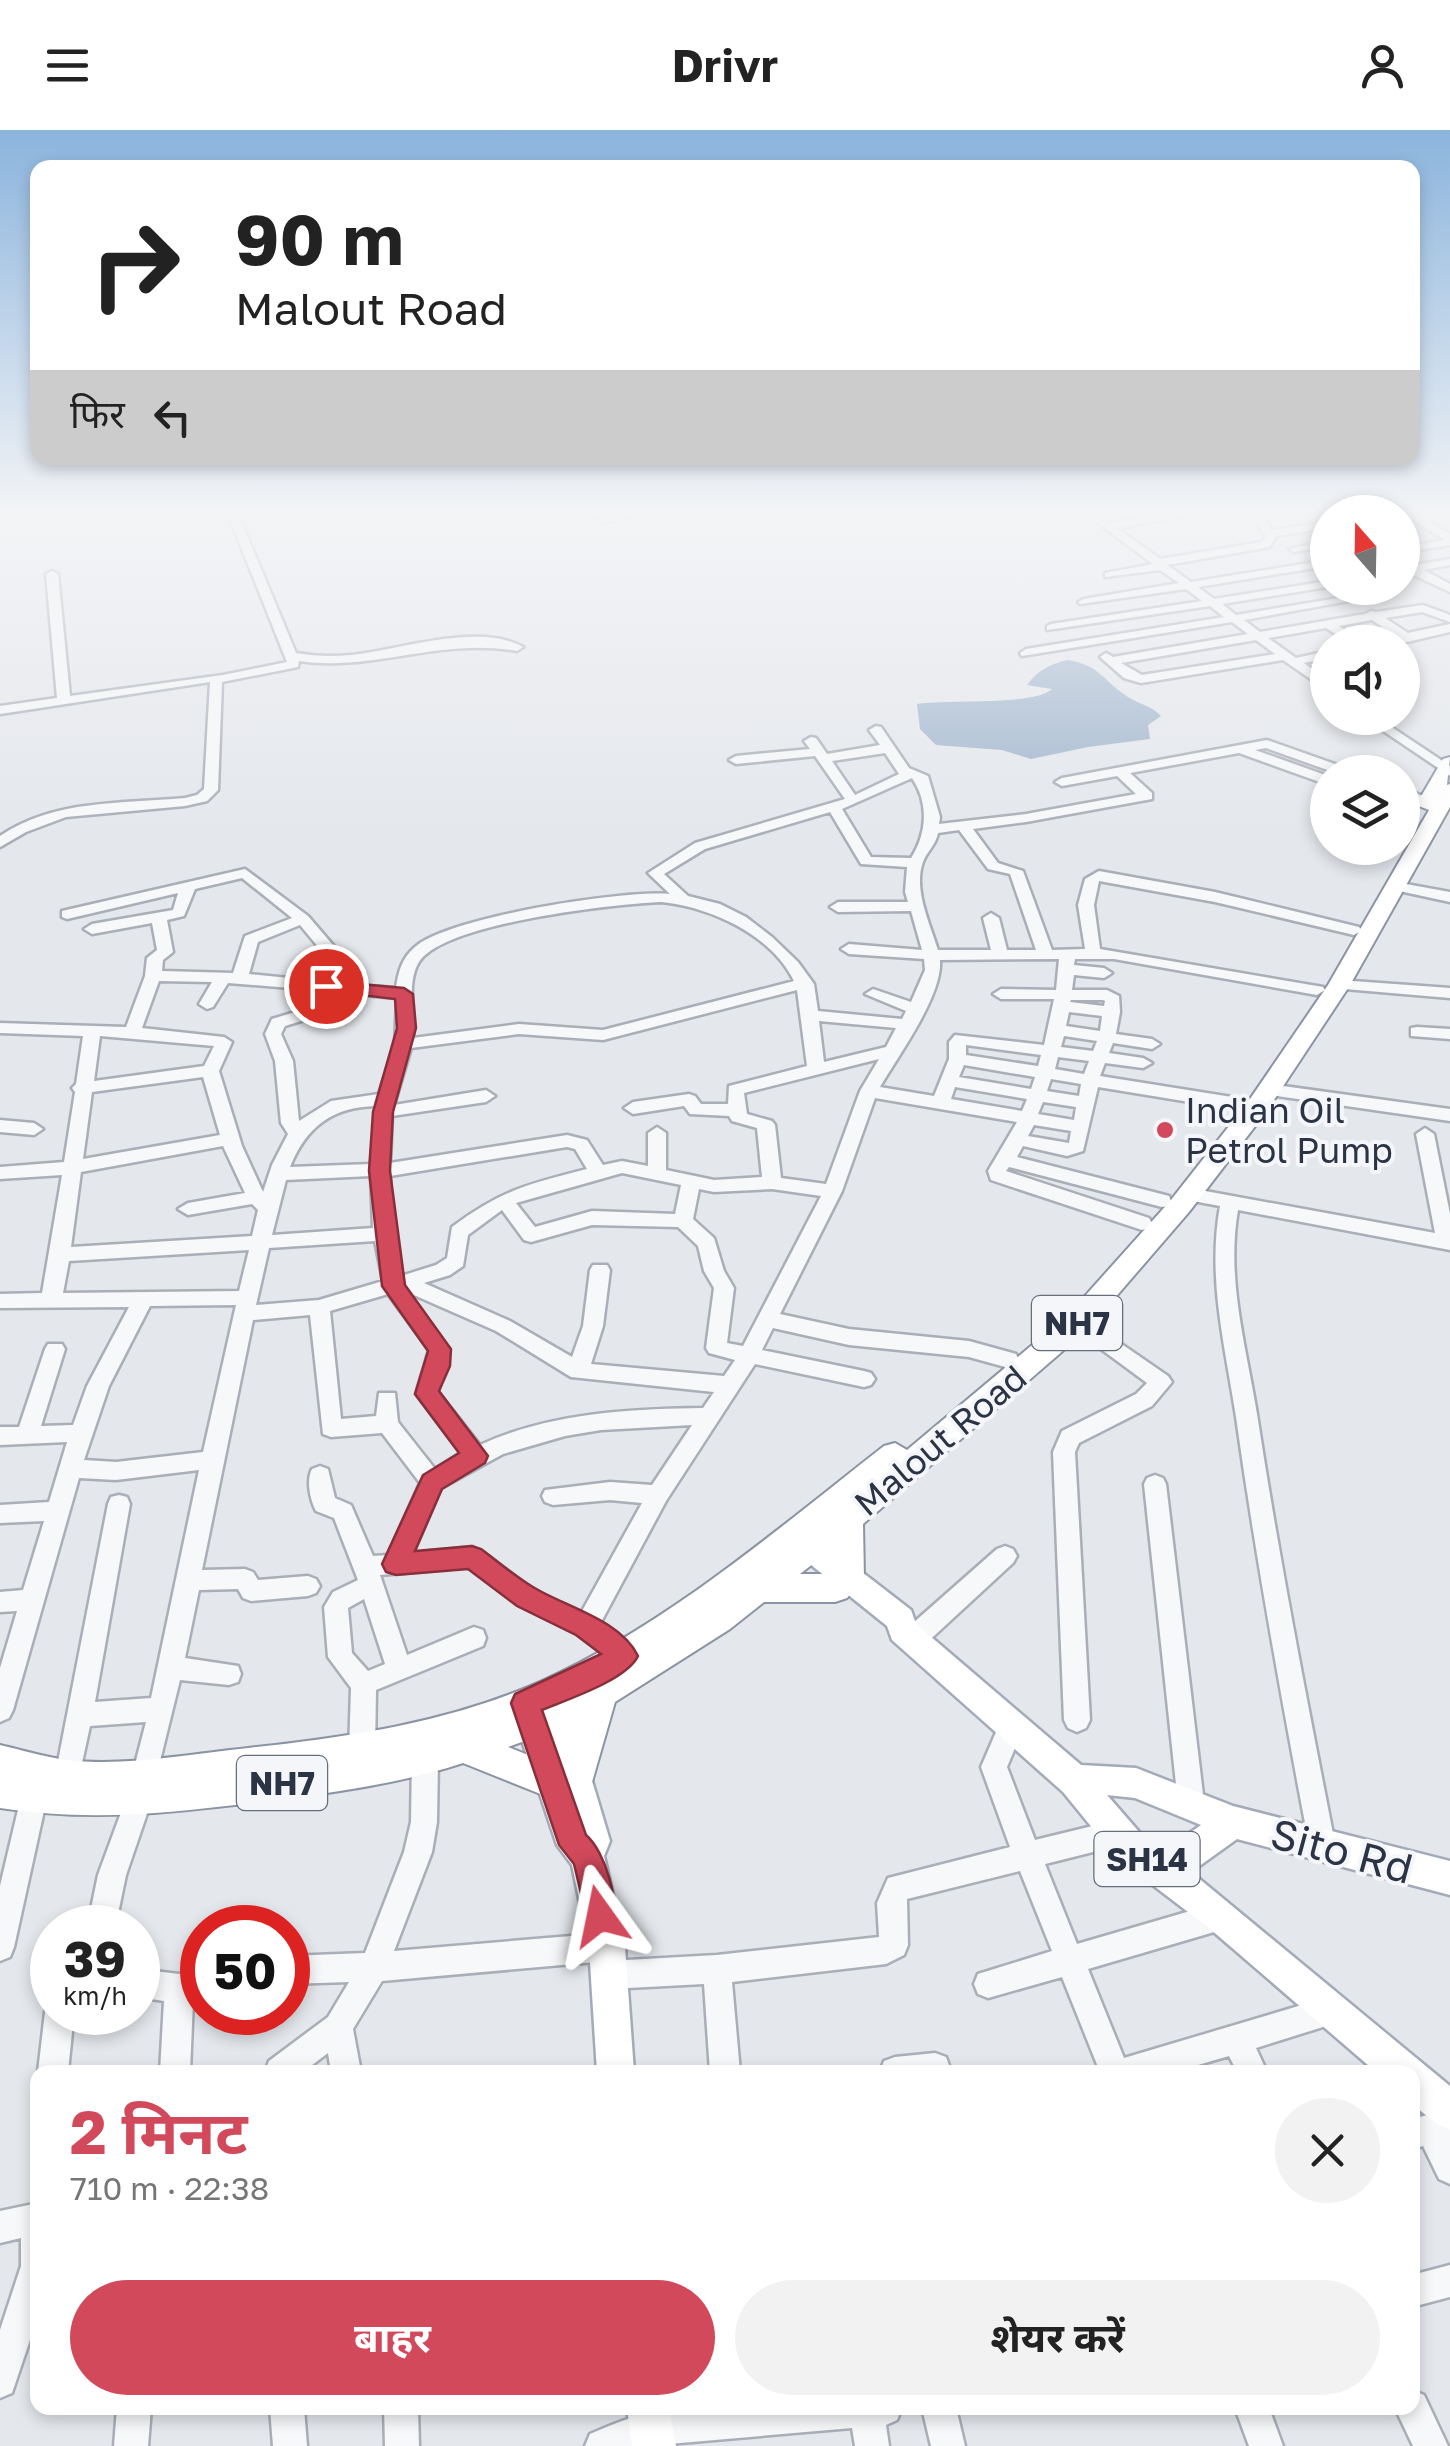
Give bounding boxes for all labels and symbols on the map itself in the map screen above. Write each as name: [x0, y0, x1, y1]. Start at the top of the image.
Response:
north arrow: [1310, 495, 1420, 605]
pin: [284, 944, 369, 1029]
place label: Indian Oil Petrol Pump: [1185, 1089, 1393, 1171]
marker: Indian Oil Petrol Pump: [1154, 1119, 1176, 1141]
road number: NH7: [1032, 1296, 1122, 1350]
street label: Malout Road: [846, 1356, 1034, 1524]
road number: NH7: [237, 1756, 327, 1810]
street label: Sito Rd: [1266, 1807, 1418, 1893]
road number: SH14: [1094, 1832, 1200, 1886]
position arrow: [548, 1864, 652, 1968]
speed limit sign: 50: [180, 1905, 310, 2035]

